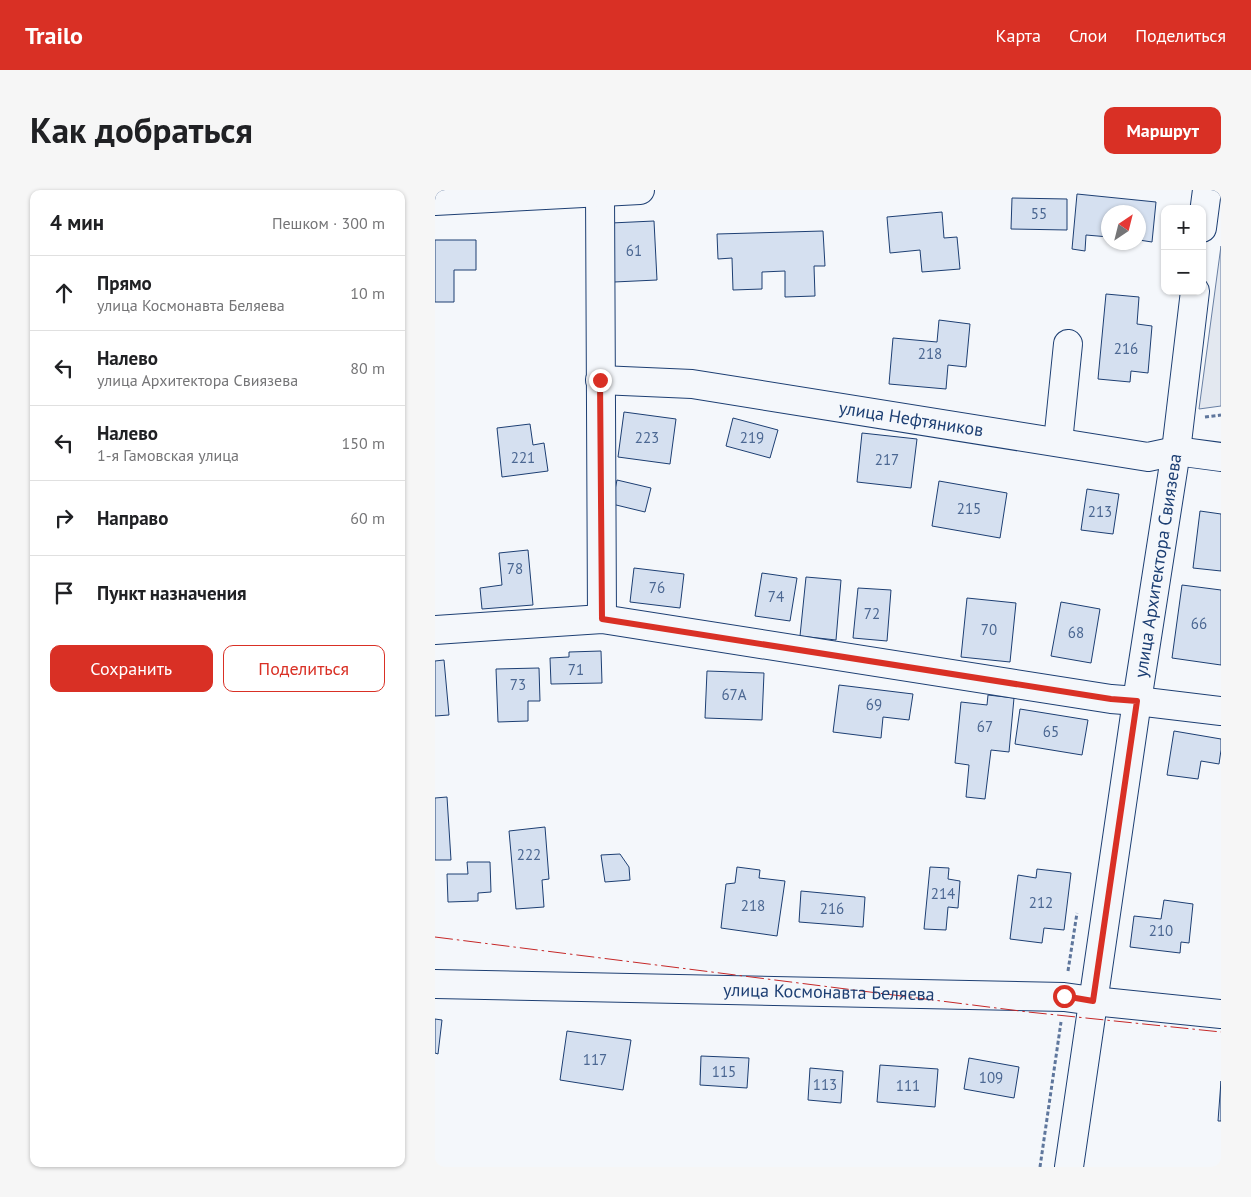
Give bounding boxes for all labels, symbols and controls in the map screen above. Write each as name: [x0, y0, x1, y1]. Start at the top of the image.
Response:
text: Trailo: [25, 20, 83, 51]
text: Карта: [996, 24, 1041, 47]
text: Слои: [1069, 24, 1107, 47]
text: Поделиться: [1135, 24, 1226, 47]
text: Как добраться: [30, 107, 253, 153]
button: Маршрут: [1104, 107, 1221, 154]
house number: 55: [1031, 204, 1047, 223]
north arrow: [1101, 205, 1146, 250]
map controls: [1161, 205, 1206, 295]
button: +: [1161, 205, 1206, 250]
text: 4 мин: [50, 209, 104, 236]
text: Пешком · 300 m: [272, 213, 385, 233]
house number: 61: [626, 241, 642, 260]
button: −: [1161, 250, 1206, 295]
text: Прямо: [97, 271, 152, 295]
icon: ahead: [50, 279, 78, 307]
text: 10 m: [350, 283, 385, 303]
text: улица Космонавта Беляева: [97, 295, 285, 315]
house number: 216: [1114, 339, 1138, 358]
house number: 218: [918, 344, 942, 363]
text: Налево: [97, 346, 158, 370]
icon: left: [50, 354, 78, 382]
text: 80 m: [350, 358, 385, 378]
route end: [589, 369, 612, 392]
text: улица Архитектора Свиязева: [97, 370, 298, 390]
street label: улица Нефтяников: [837, 396, 985, 441]
text: Налево: [97, 421, 158, 445]
house number: 223: [635, 428, 659, 447]
house number: 219: [740, 428, 764, 447]
icon: left: [50, 429, 78, 457]
text: 150 m: [342, 433, 385, 453]
text: 1-я Гамовская улица: [97, 445, 239, 465]
house number: 221: [511, 448, 535, 467]
house number: 217: [875, 450, 899, 469]
street label: улица Архитектора Свиязева: [1129, 452, 1186, 679]
house number: 215: [957, 499, 981, 518]
house number: 213: [1088, 502, 1112, 521]
icon: right: [50, 504, 78, 532]
text: Направо: [97, 506, 168, 530]
text: 60 m: [350, 508, 385, 528]
house number: 78: [507, 559, 523, 578]
house number: 76: [649, 578, 665, 597]
icon: arrive: [50, 579, 78, 607]
text: Пункт назначения: [97, 581, 247, 605]
house number: 74: [768, 587, 784, 606]
house number: 72: [864, 604, 880, 623]
house number: 66: [1191, 614, 1207, 633]
house number: 70: [981, 620, 997, 639]
house number: 68: [1068, 623, 1084, 642]
button: Сохранить: [50, 645, 213, 692]
button: Поделиться: [223, 645, 385, 692]
house number: 71: [568, 660, 584, 679]
house number: 73: [510, 675, 526, 694]
house number: 67А: [721, 685, 747, 704]
house number: 69: [866, 695, 882, 714]
house number: 67: [977, 717, 993, 736]
house number: 65: [1043, 722, 1059, 741]
house number: 222: [517, 845, 541, 864]
house number: 214: [931, 884, 955, 903]
house number: 212: [1029, 893, 1053, 912]
house number: 218: [741, 896, 765, 915]
house number: 216: [820, 899, 844, 918]
house number: 210: [1149, 921, 1173, 940]
street label: улица Космонавта Беляева: [723, 978, 935, 1005]
route start: [1053, 985, 1076, 1008]
house number: 117: [583, 1050, 607, 1069]
house number: 115: [712, 1062, 736, 1081]
house number: 109: [979, 1068, 1003, 1087]
house number: 113: [813, 1075, 837, 1094]
house number: 111: [896, 1076, 920, 1095]

